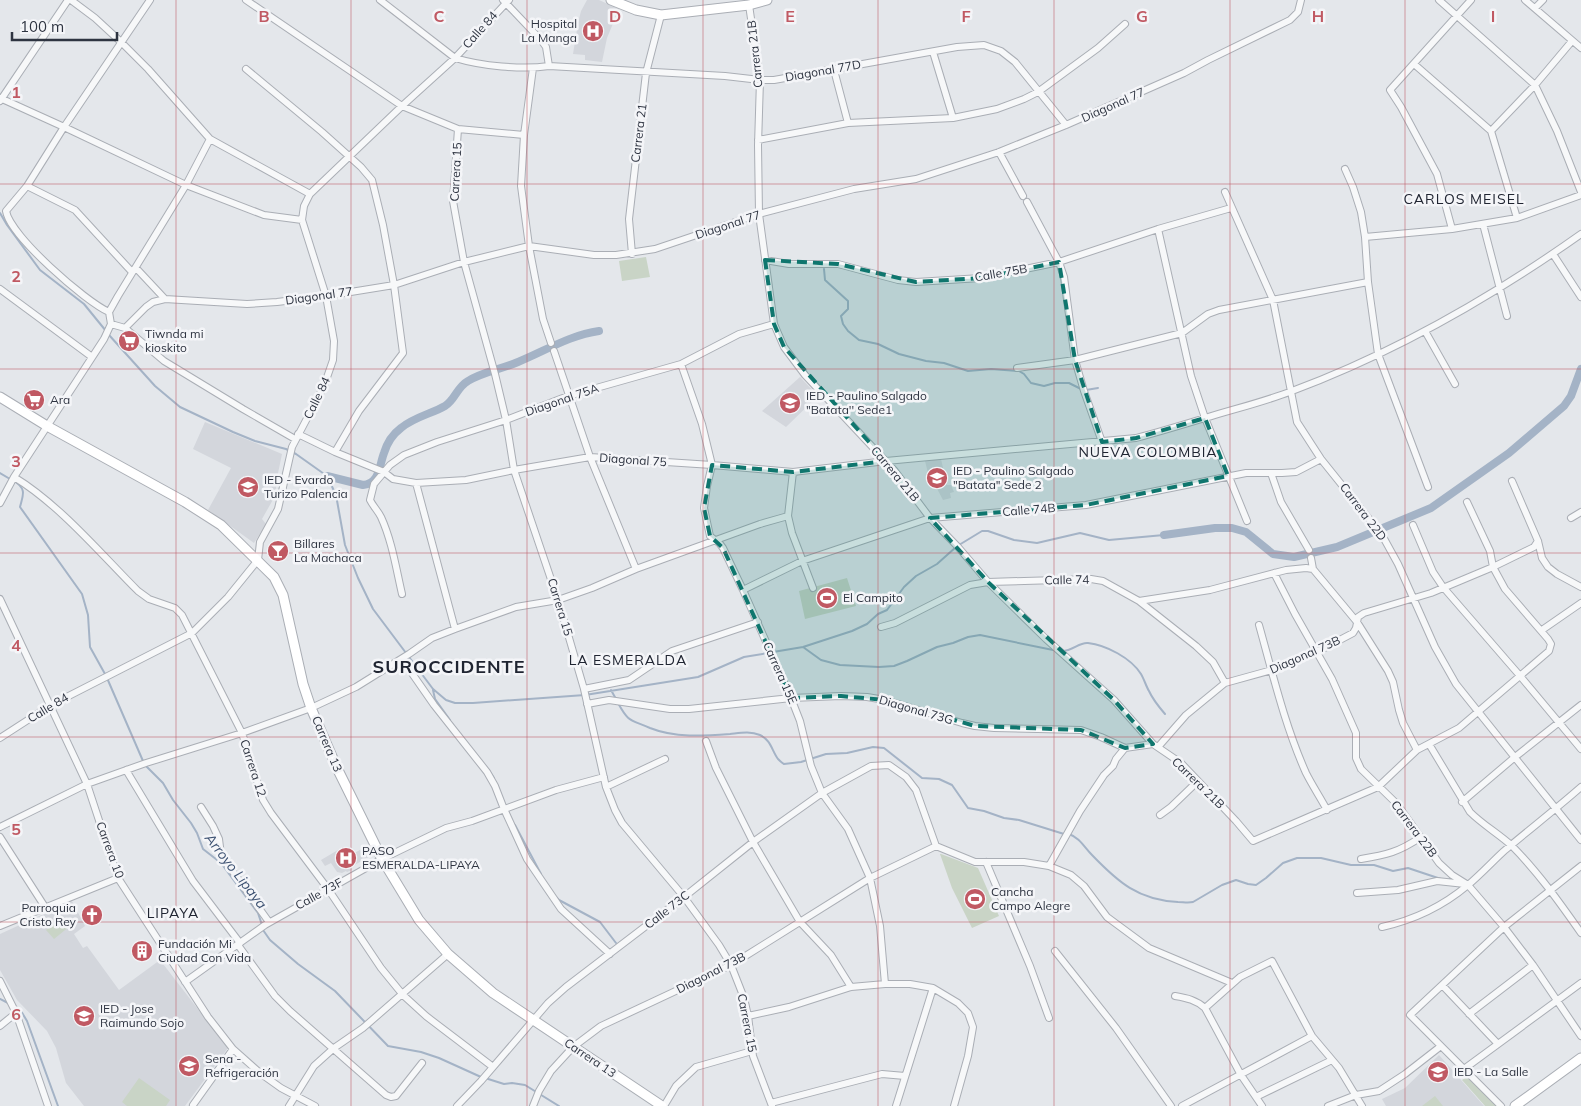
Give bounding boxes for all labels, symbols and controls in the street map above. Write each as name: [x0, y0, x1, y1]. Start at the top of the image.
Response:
text: B: [258, 6, 270, 26]
text: C: [434, 6, 445, 26]
text: D: [609, 6, 621, 26]
text: E: [785, 6, 795, 26]
text: F: [961, 6, 971, 26]
text: G: [1136, 6, 1148, 26]
text: H: [1312, 6, 1324, 26]
text: I: [1491, 6, 1495, 26]
street label: Calle 84: [459, 8, 500, 51]
scale bar: [12, 10, 118, 42]
place label: Hospital La Manga: [521, 16, 577, 45]
text: 100 m: [20, 17, 64, 36]
hospital icon: Hospital La Manga: [581, 19, 605, 43]
street label: Carrera 21B: [744, 20, 765, 88]
street label: Diagonal 77D: [784, 56, 862, 85]
text: 1: [11, 82, 21, 102]
street label: Diagonal 77: [1079, 84, 1147, 125]
street label: Carrera 21: [627, 103, 650, 163]
street label: Carrera 15: [446, 142, 465, 202]
district label: CARLOS MEISEL: [1403, 190, 1525, 208]
street label: Diagonal 77: [693, 207, 762, 242]
street label: Calle 75B: [973, 261, 1028, 285]
text: 2: [11, 266, 21, 286]
street label: Diagonal 77: [284, 283, 354, 308]
place label: Tiwnda mi kioskito: [145, 326, 204, 355]
supermarket icon: Tiwnda mi kioskito: [117, 329, 141, 353]
street label: Calle 84: [300, 374, 333, 421]
street label: Diagonal 75A: [523, 380, 601, 419]
supermarket icon: Ara: [22, 388, 46, 412]
place label: IED - Paulino Salgado "Batata'' Sede1: [806, 388, 927, 417]
school or university icon: IED - Paulino Salgado "Batata'' Sede1: [778, 391, 802, 415]
place label: Ara: [50, 392, 70, 407]
street label: Carrera 21B: [868, 443, 923, 504]
district label: NUEVA COLOMBIA: [1078, 443, 1218, 461]
street label: Diagonal 75: [599, 450, 667, 469]
text: 3: [11, 451, 21, 471]
place label: IED - Paulino Salgado "Batata" Sede 2: [953, 463, 1074, 492]
school or university icon: IED - Paulino Salgado "Batata" Sede 2: [925, 466, 949, 490]
place label: IED - Evardo Turizo Palencia: [264, 472, 348, 501]
school or university icon: IED - Evardo Turizo Palencia: [236, 475, 260, 499]
street label: Carrera 22D: [1337, 480, 1390, 544]
street label: Calle 74B: [1002, 500, 1056, 519]
place label: Billares La Machaca: [294, 536, 362, 565]
bar icon: Billares La Machaca: [266, 539, 290, 563]
street label: Calle 74: [1044, 572, 1090, 587]
street label: Carrera 15: [545, 576, 576, 637]
sports icon: El Campito: [815, 586, 839, 610]
place label: El Campito: [843, 590, 903, 605]
street label: Diagonal 73B: [1267, 632, 1343, 677]
text: 4: [11, 635, 21, 655]
street label: Carrera 15E: [760, 639, 801, 706]
district label: LA ESMERALDA: [569, 651, 687, 669]
district label: SUROCCIDENTE: [373, 655, 525, 678]
street label: Calle 84: [25, 690, 71, 726]
street label: Diagonal 73G: [877, 692, 955, 727]
street label: Carrera 13: [309, 714, 346, 774]
street label: Carrera 12: [237, 737, 270, 798]
street label: Carrera 21B: [1169, 754, 1228, 812]
street label: Carrera 22B: [1388, 797, 1441, 860]
text: 5: [11, 819, 21, 839]
street label: Carrera 10: [93, 819, 128, 880]
water label: Arroyo Lipaya: [200, 829, 271, 912]
place label: PASO ESMERALDA-LIPAYA: [362, 843, 480, 872]
hospital icon: PASO ESMERALDA-LIPAYA: [334, 846, 358, 870]
street label: Calle 73F: [292, 874, 345, 913]
place label: Cancha Campo Alegre: [991, 884, 1070, 913]
street label: Calle 73C: [641, 887, 692, 932]
sports icon: Cancha Campo Alegre: [963, 887, 987, 911]
place label: Parroquia Cristo Rey: [20, 900, 77, 929]
church icon: Parroquia Cristo Rey: [80, 903, 104, 927]
district label: LIPAYA: [147, 904, 199, 922]
place label: Fundación Mi Ciudad Con Vida: [158, 936, 251, 965]
building icon: Fundación Mi Ciudad Con Vida: [130, 939, 154, 963]
street label: Diagonal 73B: [674, 949, 748, 996]
street label: Carrera 15: [734, 992, 761, 1053]
place label: IED - Jose Raimundo Sojo: [100, 1001, 184, 1030]
text: 6: [11, 1004, 21, 1024]
school or university icon: IED - Jose Raimundo Sojo: [72, 1004, 96, 1028]
street label: Carrera 13: [561, 1035, 619, 1080]
place label: Sena - Refrigeración: [205, 1051, 279, 1080]
school or university icon: Sena - Refrigeración: [177, 1054, 201, 1078]
school or university icon: IED - La Salle: [1426, 1060, 1450, 1084]
place label: IED - La Salle: [1454, 1064, 1528, 1079]

